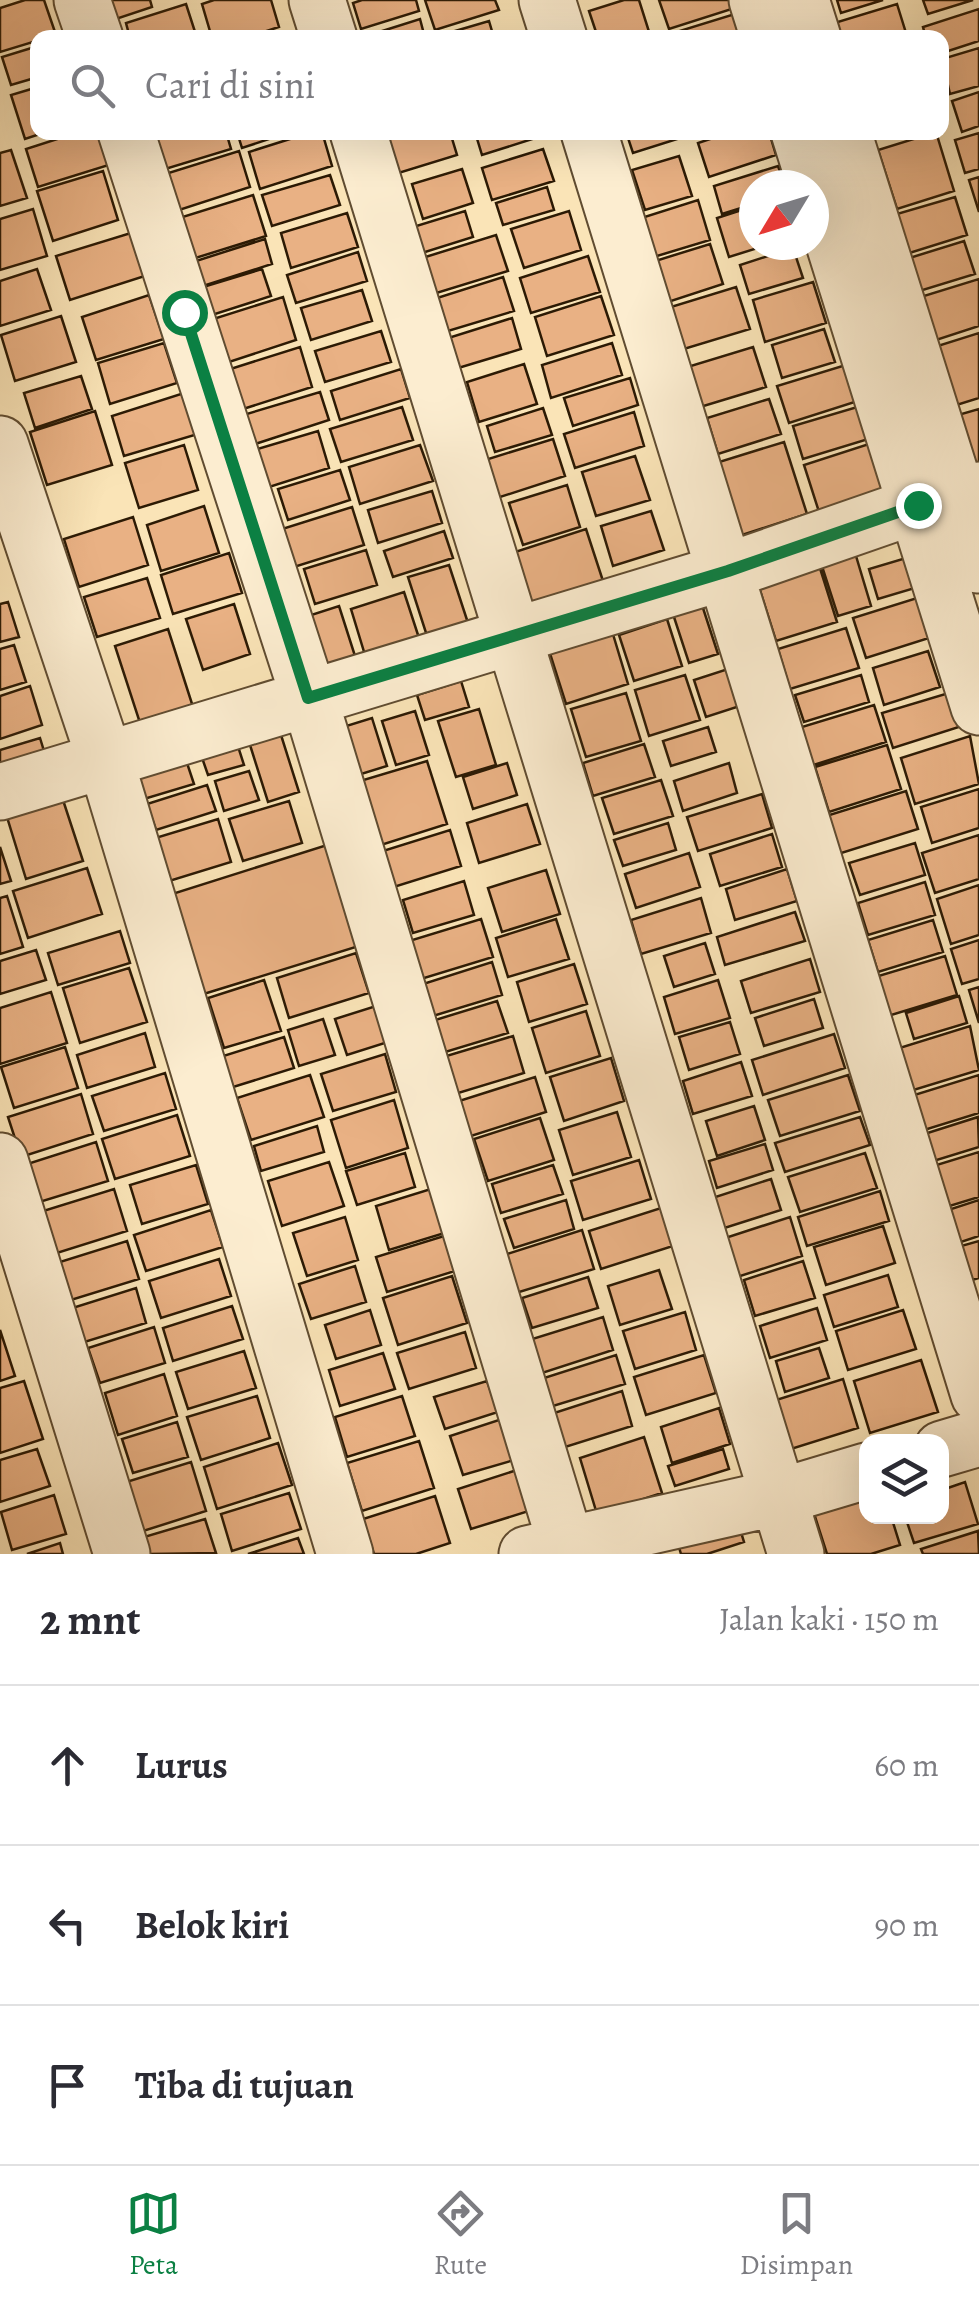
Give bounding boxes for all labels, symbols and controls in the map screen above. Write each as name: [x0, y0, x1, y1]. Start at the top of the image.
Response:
search box: [30, 30, 949, 140]
icon: search: [65, 58, 120, 113]
text: Cari di sini: [145, 59, 315, 111]
north arrow: [739, 170, 829, 260]
route start: [162, 290, 208, 336]
route end: [896, 483, 942, 529]
map controls: [859, 1434, 949, 1524]
button: layers: [859, 1434, 949, 1524]
text: 2 mnt: [40, 1591, 140, 1648]
text: Jalan kaki · 150 m: [719, 1597, 939, 1641]
icon: ahead: [40, 1738, 95, 1793]
text: Lurus: [135, 1739, 228, 1791]
text: 60 m: [874, 1743, 939, 1787]
icon: left: [40, 1898, 95, 1953]
text: Belok kiri: [135, 1899, 289, 1951]
text: 90 m: [874, 1903, 939, 1947]
icon: arrive: [40, 2058, 95, 2113]
text: Tiba di tujuan: [135, 2059, 354, 2111]
tab: Peta: [126, 2186, 181, 2284]
tab: Rute: [433, 2186, 488, 2284]
tab: Disimpan: [740, 2186, 853, 2284]

